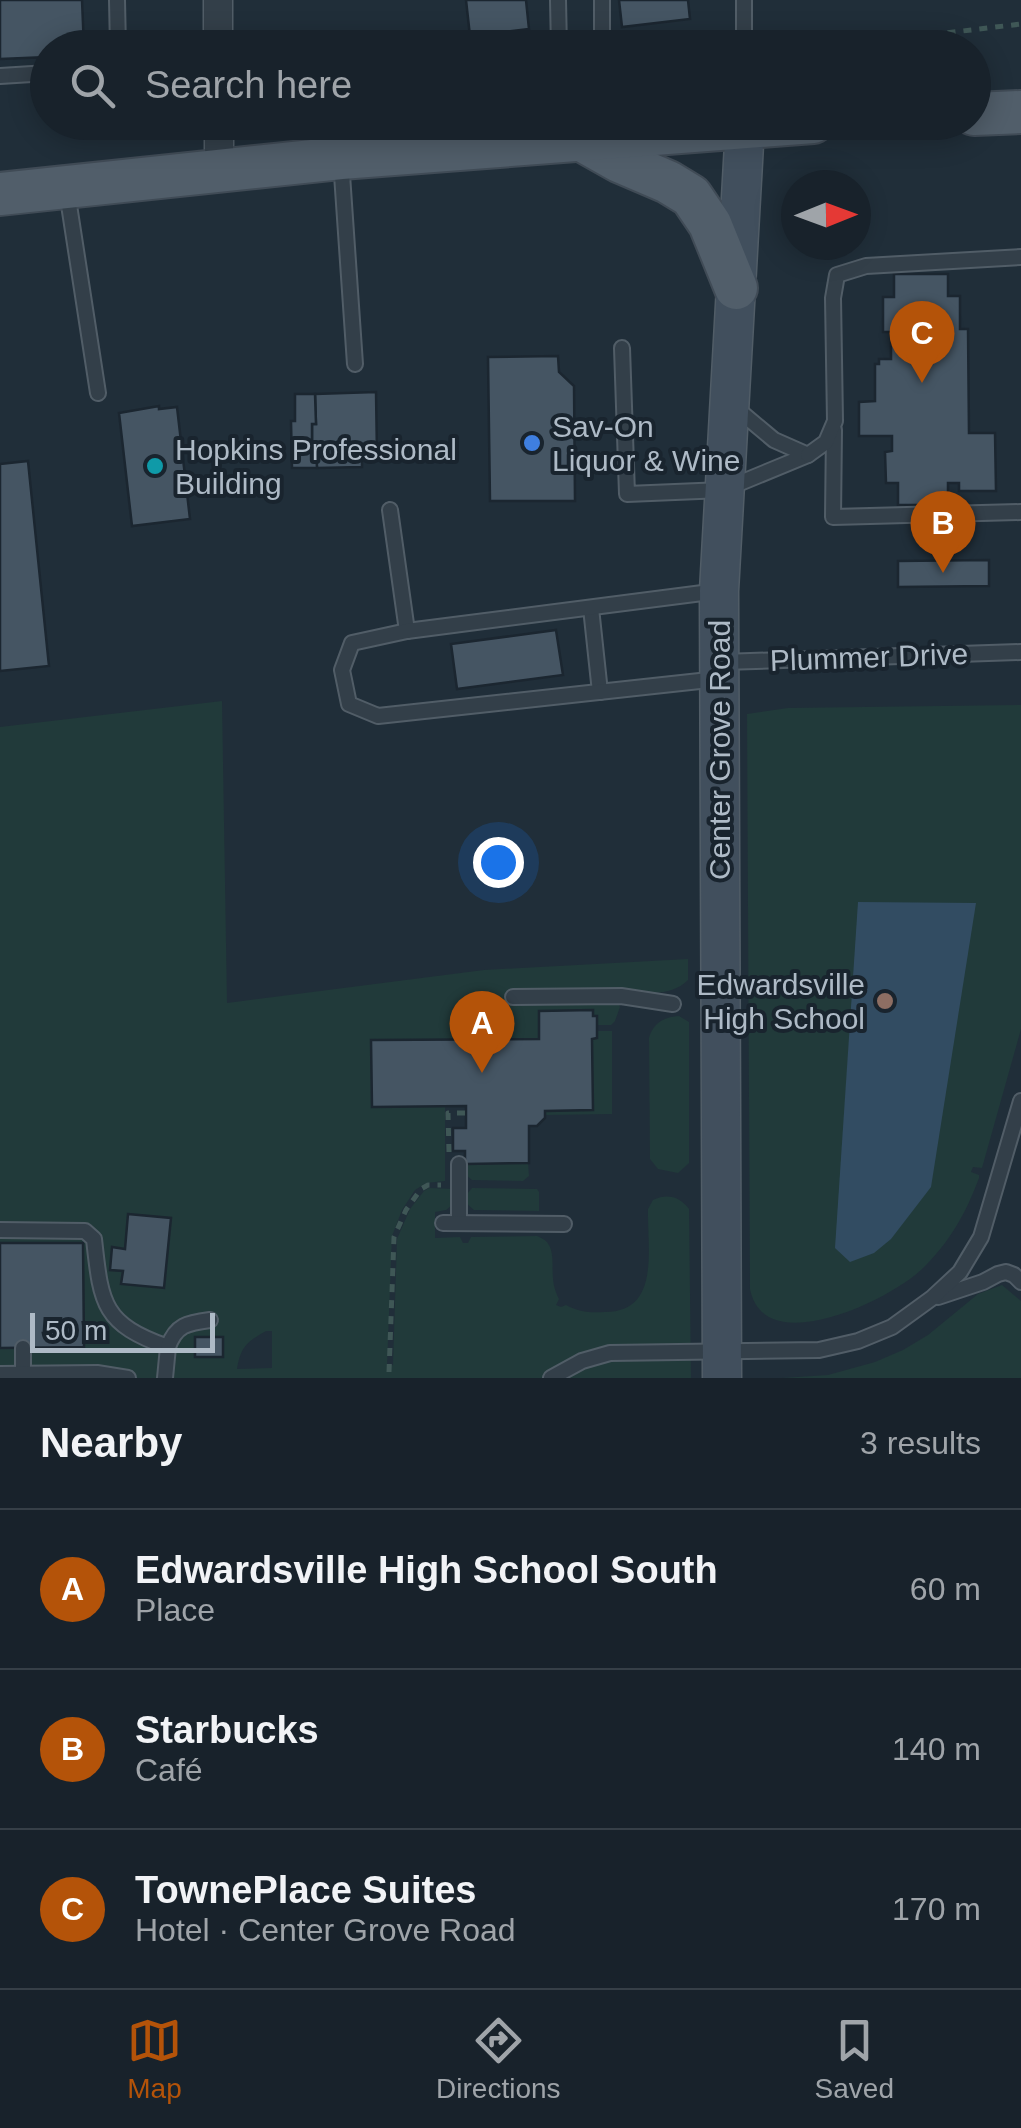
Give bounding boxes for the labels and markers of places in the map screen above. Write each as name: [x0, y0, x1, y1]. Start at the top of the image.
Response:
pin: C: [890, 300, 954, 383]
place label: Sav-On Liquor & Wine: [552, 410, 740, 477]
marker: Sav-On Liquor & Wine: [521, 432, 543, 454]
place label: Hopkins Professional Building: [175, 433, 457, 500]
marker: Hopkins Professional Building: [144, 455, 166, 477]
pin: B: [910, 490, 976, 573]
place label: Edwardsville High School: [697, 968, 865, 1035]
pin: A: [450, 990, 514, 1073]
marker: Edwardsville High School: [874, 990, 896, 1012]

